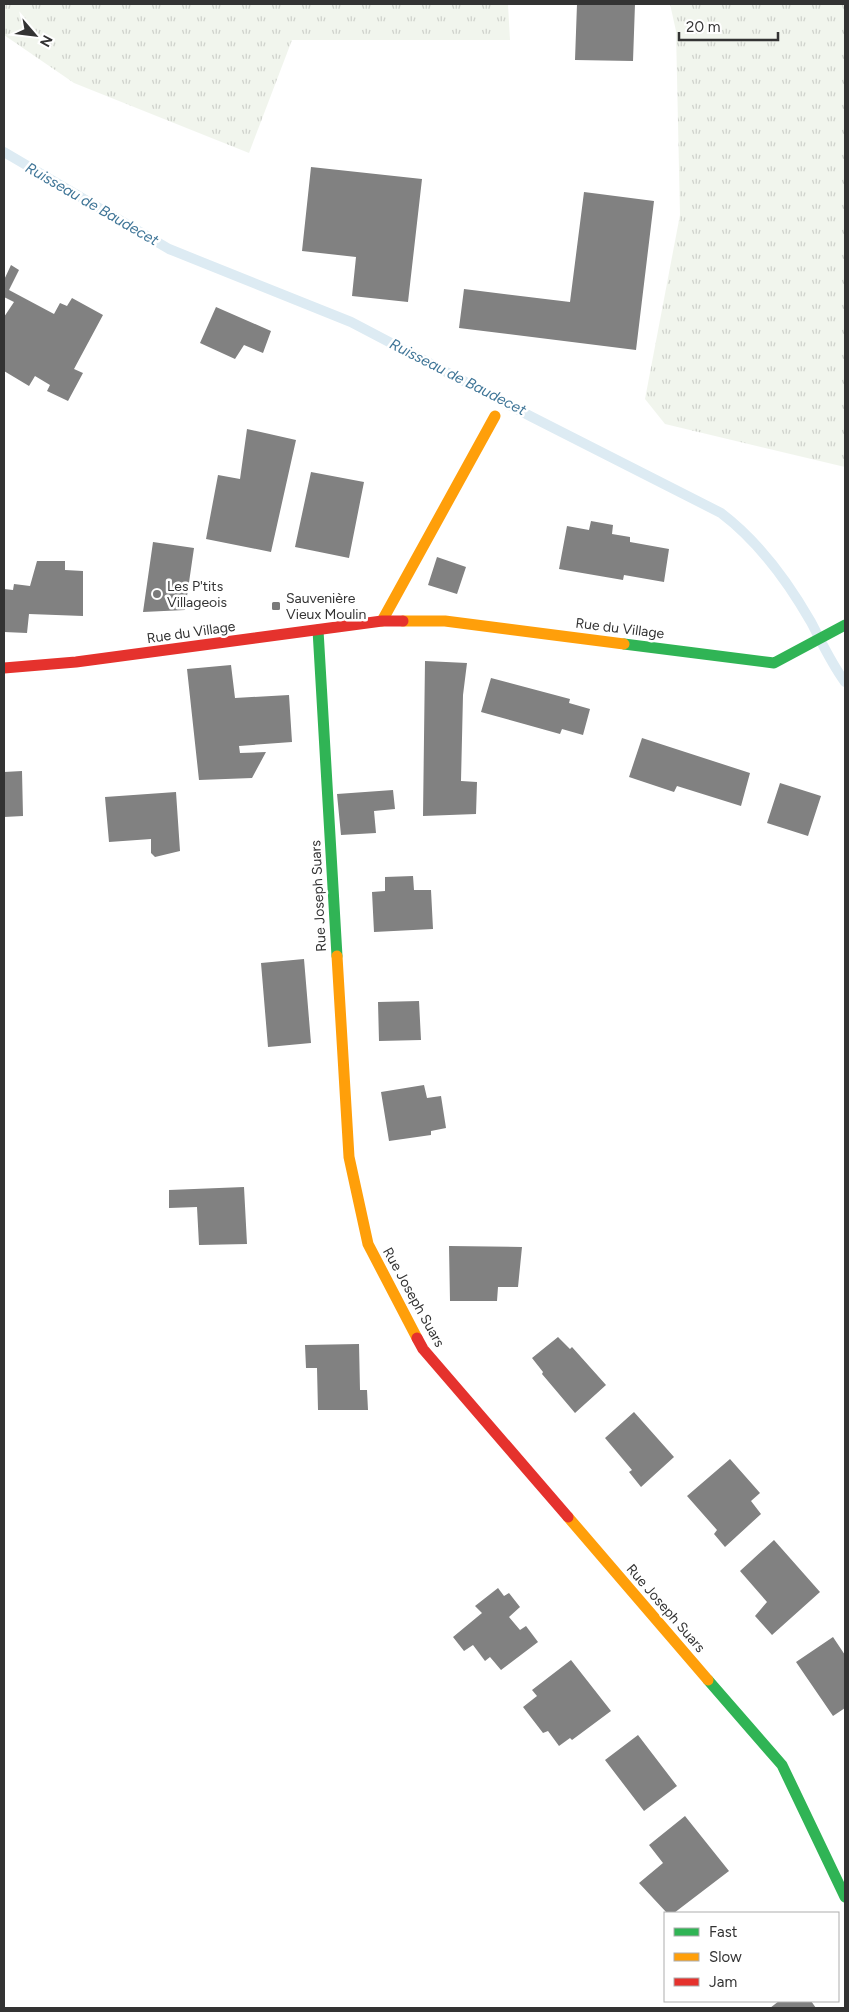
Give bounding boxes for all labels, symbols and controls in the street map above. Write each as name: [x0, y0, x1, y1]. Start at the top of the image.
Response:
north arrow: [10, 10, 60, 60]
scale bar: [679, 10, 778, 42]
text: 20 m: [686, 18, 720, 36]
text: N: [36, 32, 56, 50]
water label: Ruisseau de Baudecet: [22, 159, 162, 250]
water label: Ruisseau de Baudecet: [387, 335, 529, 419]
place label: Les P'tits Villageois: [167, 578, 227, 611]
marker: Les P'tits Villageois: [151, 588, 163, 600]
place label: Sauvenière Vieux Moulin: [286, 590, 367, 623]
marker: Sauvenière Vieux Moulin: [270, 600, 282, 612]
street label: Rue du Village: [575, 615, 666, 642]
street label: Rue du Village: [146, 618, 237, 647]
street label: Rue Joseph Suars: [307, 840, 330, 952]
street label: Rue Joseph Suars: [379, 1244, 448, 1350]
street label: Rue Joseph Suars: [623, 1561, 709, 1656]
legend: [664, 1912, 839, 2002]
text: Fast: [709, 1923, 738, 1941]
text: Slow: [709, 1948, 742, 1966]
text: Jam: [709, 1973, 737, 1991]

